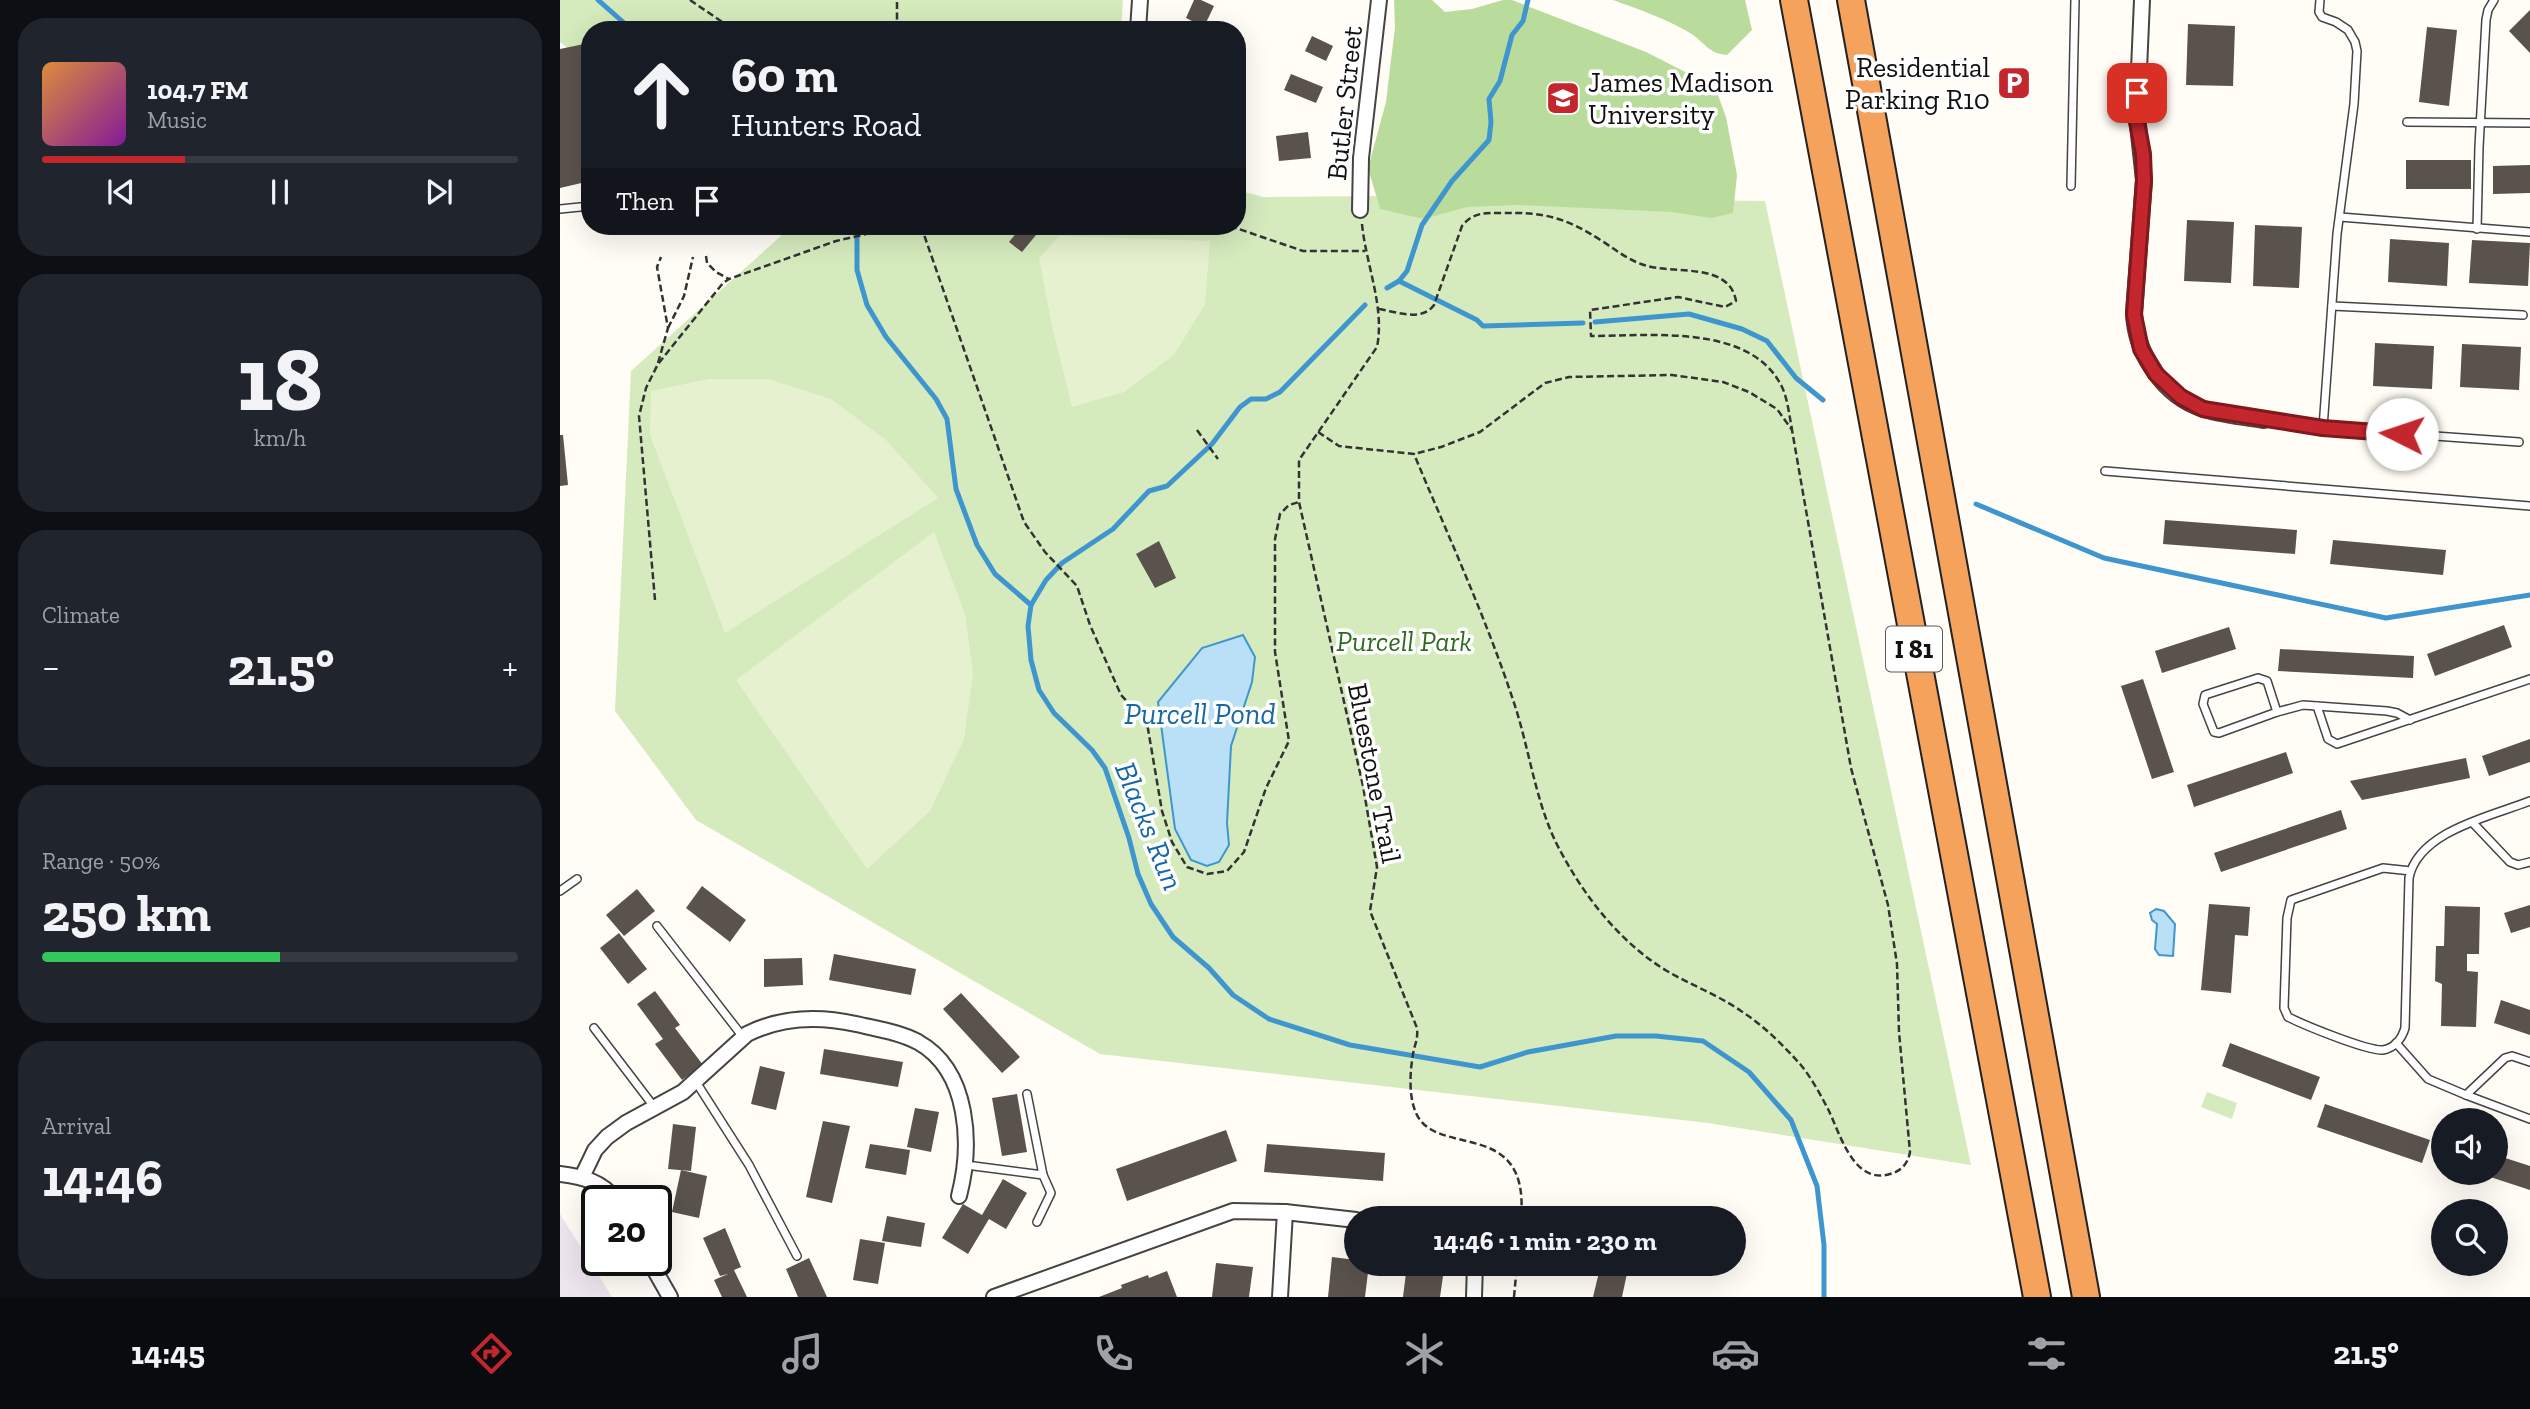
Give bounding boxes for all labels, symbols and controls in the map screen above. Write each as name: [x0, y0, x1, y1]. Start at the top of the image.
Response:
street label: Butler Street: [1320, 24, 1369, 182]
text: 60 m: [731, 46, 838, 105]
icon: ahead: [616, 49, 707, 140]
place label: Residential Parking R10: [1845, 51, 1990, 116]
pin: [2107, 63, 2167, 123]
parking icon: Residential Parking R10: [1995, 64, 2033, 102]
place label: James Madison University: [1588, 66, 1773, 131]
text: 104.7 FM: [147, 74, 248, 106]
icon: arrive: [2118, 74, 2156, 112]
school or university icon: James Madison University: [1544, 79, 1582, 117]
text: Music: [147, 106, 207, 134]
text: Hunters Road: [731, 106, 921, 144]
icon: previous: [102, 173, 140, 211]
icon: pause: [261, 173, 299, 211]
icon: next: [420, 173, 458, 211]
icon: arrive: [688, 182, 726, 220]
text: Then: [616, 185, 674, 217]
text: 18: [237, 324, 323, 433]
position arrow: [2365, 397, 2439, 471]
text: km/h: [254, 424, 306, 452]
text: Climate: [42, 601, 120, 629]
park label: Purcell Park: [1336, 625, 1472, 658]
road number: I 81: [1886, 626, 1942, 671]
text: 21.5°: [227, 636, 334, 698]
text: −: [42, 644, 60, 690]
text: +: [502, 644, 518, 690]
street label: Bluestone Trail: [1341, 680, 1408, 866]
water label: Purcell Pond: [1124, 696, 1276, 732]
water label: Blacks Run: [1107, 757, 1191, 895]
text: Range · 50%: [42, 847, 160, 875]
text: 250 km: [42, 882, 211, 944]
map controls: [2431, 1108, 2508, 1276]
button: sound: [2431, 1108, 2508, 1185]
text: Arrival: [42, 1112, 111, 1140]
text: 14:46: [42, 1147, 163, 1209]
speed limit sign: 20: [581, 1185, 672, 1276]
button: search: [2431, 1199, 2508, 1276]
text: 14:46 · 1 min · 230 m: [1433, 1225, 1657, 1257]
icon: directions: [467, 1329, 516, 1378]
icon: music: [778, 1329, 827, 1378]
icon: phone: [1089, 1329, 1138, 1378]
icon: climate: [1400, 1329, 1449, 1378]
icon: car: [1711, 1329, 1760, 1378]
icon: filters: [2022, 1329, 2071, 1378]
text: 14:45: [131, 1334, 205, 1372]
text: 21.5°: [2333, 1334, 2399, 1372]

